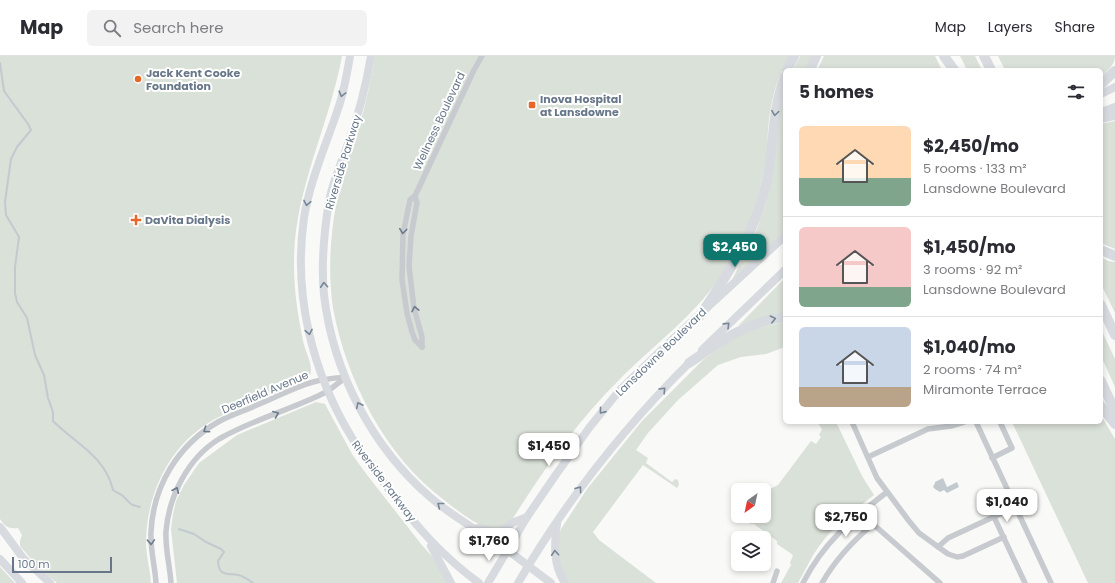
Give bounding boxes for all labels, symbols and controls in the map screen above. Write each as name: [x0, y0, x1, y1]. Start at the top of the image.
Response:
search box: [87, 10, 367, 46]
text: Map: [20, 14, 63, 41]
icon: search: [101, 17, 123, 39]
text: Search here: [133, 17, 224, 38]
text: Map: [935, 17, 966, 37]
text: Layers: [988, 17, 1032, 37]
text: Share: [1054, 17, 1095, 37]
place label: Jack Kent Cooke Foundation: [146, 65, 240, 94]
street label: Wellness Boulevard: [409, 69, 469, 173]
marker: Jack Kent Cooke Foundation: [133, 74, 143, 84]
text: 5 homes: [799, 80, 874, 104]
icon: filters: [1065, 81, 1087, 103]
one-way arrow: [338, 90, 347, 97]
place label: Inova Hospital at Lansdowne: [540, 91, 621, 120]
marker: Inova Hospital at Lansdowne: [527, 100, 537, 110]
one-way arrow: [771, 110, 780, 116]
street label: Riverside Parkway: [321, 112, 365, 211]
text: $2,450/mo: [923, 134, 1019, 158]
icon: home: [831, 142, 879, 190]
text: 5 rooms · 133 m²: [923, 159, 1027, 178]
text: Lansdowne Boulevard: [923, 179, 1066, 198]
one-way arrow: [303, 200, 312, 207]
place label: DaVita Dialysis: [145, 212, 230, 228]
marker: DaVita Dialysis: [130, 214, 142, 226]
one-way arrow: [399, 228, 408, 234]
pin: $2,450: [702, 234, 768, 268]
text: $1,450/mo: [923, 235, 1016, 259]
text: $2,450: [712, 237, 758, 256]
icon: home: [831, 243, 879, 291]
text: 3 rooms · 92 m²: [923, 260, 1022, 279]
text: Lansdowne Boulevard: [923, 280, 1066, 299]
one-way arrow: [319, 282, 328, 288]
street label: Lansdowne Boulevard: [612, 304, 710, 400]
one-way arrow: [411, 306, 419, 312]
one-way arrow: [769, 316, 776, 324]
one-way arrow: [722, 323, 730, 330]
one-way arrow: [304, 329, 312, 336]
text: $1,040/mo: [923, 335, 1016, 359]
icon: home: [831, 343, 879, 391]
text: 2 rooms · 74 m²: [923, 360, 1022, 379]
street label: Deerfield Avenue: [219, 366, 311, 418]
text: Miramonte Terrace: [923, 380, 1047, 399]
one-way arrow: [658, 387, 666, 395]
one-way arrow: [356, 402, 364, 409]
one-way arrow: [600, 407, 607, 414]
one-way arrow: [273, 410, 280, 418]
one-way arrow: [203, 425, 210, 433]
pin: $1,450: [516, 433, 582, 467]
text: $1,450: [528, 436, 570, 455]
street label: Riverside Parkway: [348, 437, 420, 526]
north arrow: [731, 483, 771, 523]
map controls: [731, 483, 771, 571]
one-way arrow: [172, 486, 180, 493]
one-way arrow: [574, 487, 581, 494]
pin: $1,040: [974, 489, 1040, 523]
text: $1,040: [986, 492, 1028, 511]
one-way arrow: [437, 503, 444, 510]
pin: $2,750: [813, 504, 879, 538]
text: $2,750: [824, 507, 868, 526]
pin: $1,760: [456, 528, 522, 562]
text: $1,760: [469, 531, 509, 550]
button: layers: [731, 531, 771, 571]
one-way arrow: [147, 539, 155, 545]
one-way arrow: [550, 550, 559, 556]
scale bar: [12, 555, 112, 574]
text: 100 m: [18, 556, 50, 572]

